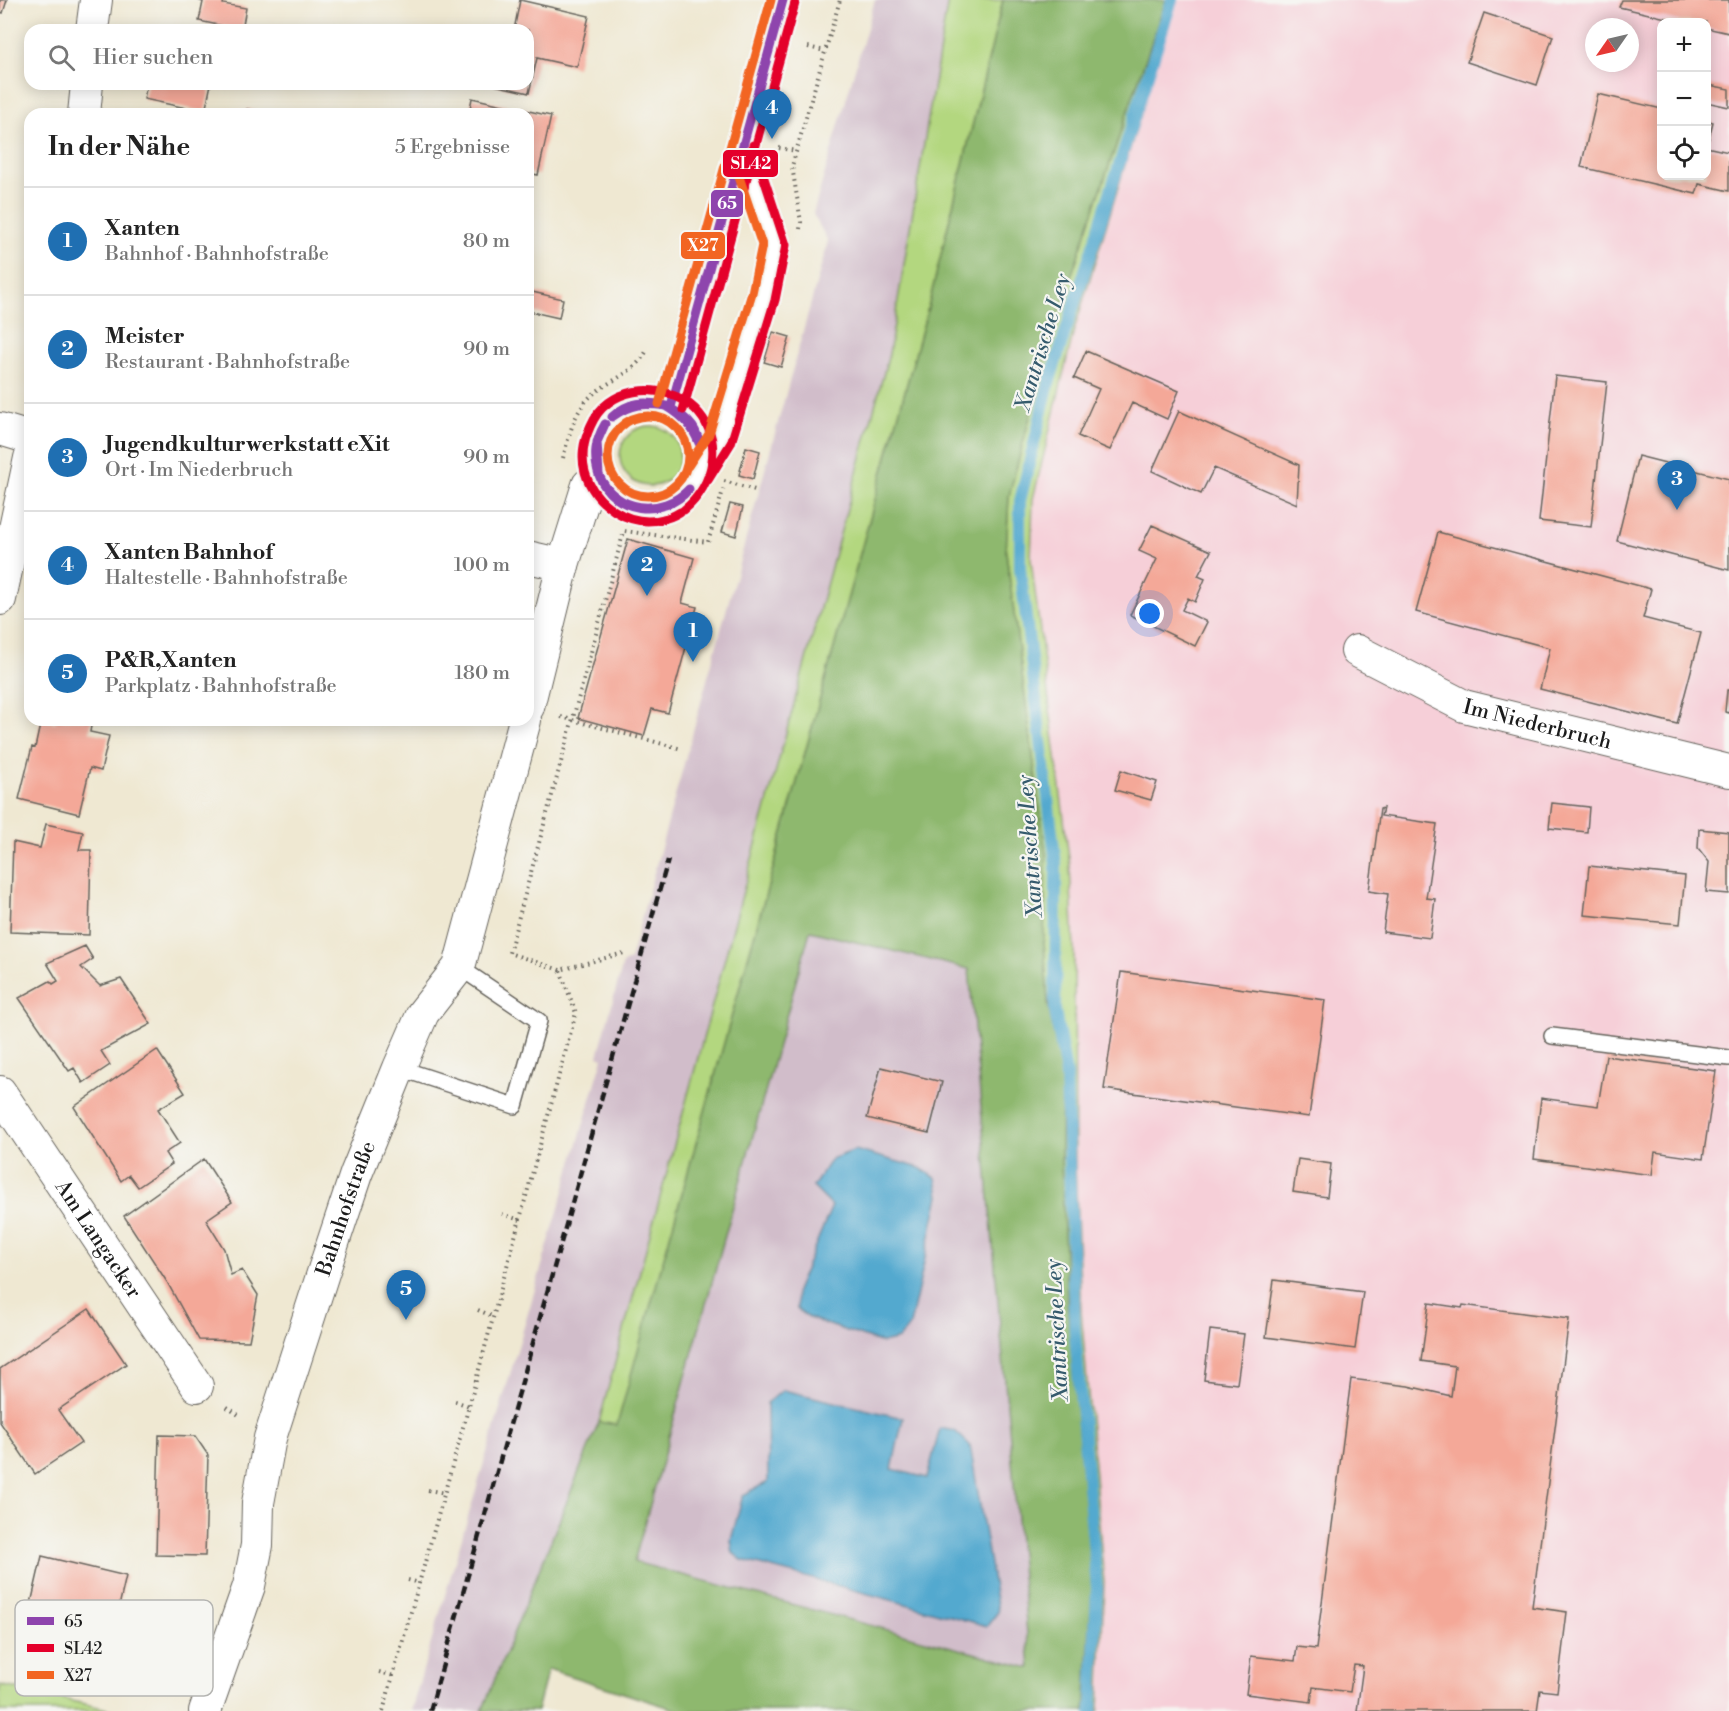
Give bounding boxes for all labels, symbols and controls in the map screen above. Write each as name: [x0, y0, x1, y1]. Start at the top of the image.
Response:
north arrow: [1585, 18, 1639, 72]
map controls: [1657, 18, 1711, 180]
button: +: [1657, 18, 1711, 72]
search box: [24, 24, 534, 90]
icon: search: [45, 41, 78, 74]
text: Hier suchen: [93, 44, 213, 71]
button: −: [1657, 72, 1711, 126]
pin: 4: [752, 90, 792, 139]
button: locate: [1657, 126, 1711, 180]
text: In der Nähe: [48, 131, 190, 163]
text: 5 Ergebnisse: [395, 135, 510, 160]
line badge: SL42: [722, 149, 779, 178]
text: SL42: [731, 154, 771, 174]
line badge: 65: [710, 189, 744, 218]
text: 65: [717, 194, 737, 214]
text: Xanten: [105, 215, 180, 242]
text: 1: [63, 229, 72, 254]
text: 80 m: [463, 229, 510, 254]
line badge: X27: [680, 231, 726, 260]
text: X27: [687, 236, 719, 256]
text: Bahnhof · Bahnhofstraße: [105, 242, 329, 267]
water label: Xantrische Ley: [1009, 270, 1077, 416]
text: Meister: [105, 323, 185, 350]
text: 2: [61, 337, 74, 362]
text: 90 m: [463, 337, 510, 362]
text: Restaurant · Bahnhofstraße: [105, 350, 350, 375]
text: Jugendkulturwerkstatt eXit: [105, 431, 390, 458]
text: 3: [61, 445, 74, 470]
text: 90 m: [463, 445, 510, 470]
text: Ort · Im Niederbruch: [105, 458, 293, 483]
pin: 3: [1658, 460, 1696, 510]
text: Xanten Bahnhof: [105, 539, 273, 566]
pin: 2: [628, 546, 666, 596]
text: 4: [61, 553, 74, 578]
text: 100 m: [454, 553, 510, 578]
text: Haltestelle · Bahnhofstraße: [105, 566, 348, 591]
your location: [1135, 599, 1164, 628]
pin: 1: [674, 612, 712, 662]
text: P&R,Xanten: [105, 647, 237, 674]
text: 5: [61, 661, 74, 686]
text: 180 m: [455, 661, 510, 686]
text: Parkplatz · Bahnhofstraße: [105, 674, 337, 699]
street label: Im Niederbruch: [1460, 694, 1615, 756]
water label: Xantrische Ley: [1012, 774, 1049, 920]
street label: Bahnhofstraße: [311, 1138, 382, 1281]
street label: Am Langacker: [48, 1175, 147, 1304]
water label: Xantrische Ley: [1040, 1258, 1075, 1404]
pin: 5: [386, 1270, 426, 1320]
legend: [15, 1600, 213, 1696]
text: 65: [64, 1612, 83, 1632]
text: SL42: [64, 1639, 102, 1659]
text: X27: [63, 1666, 92, 1686]

